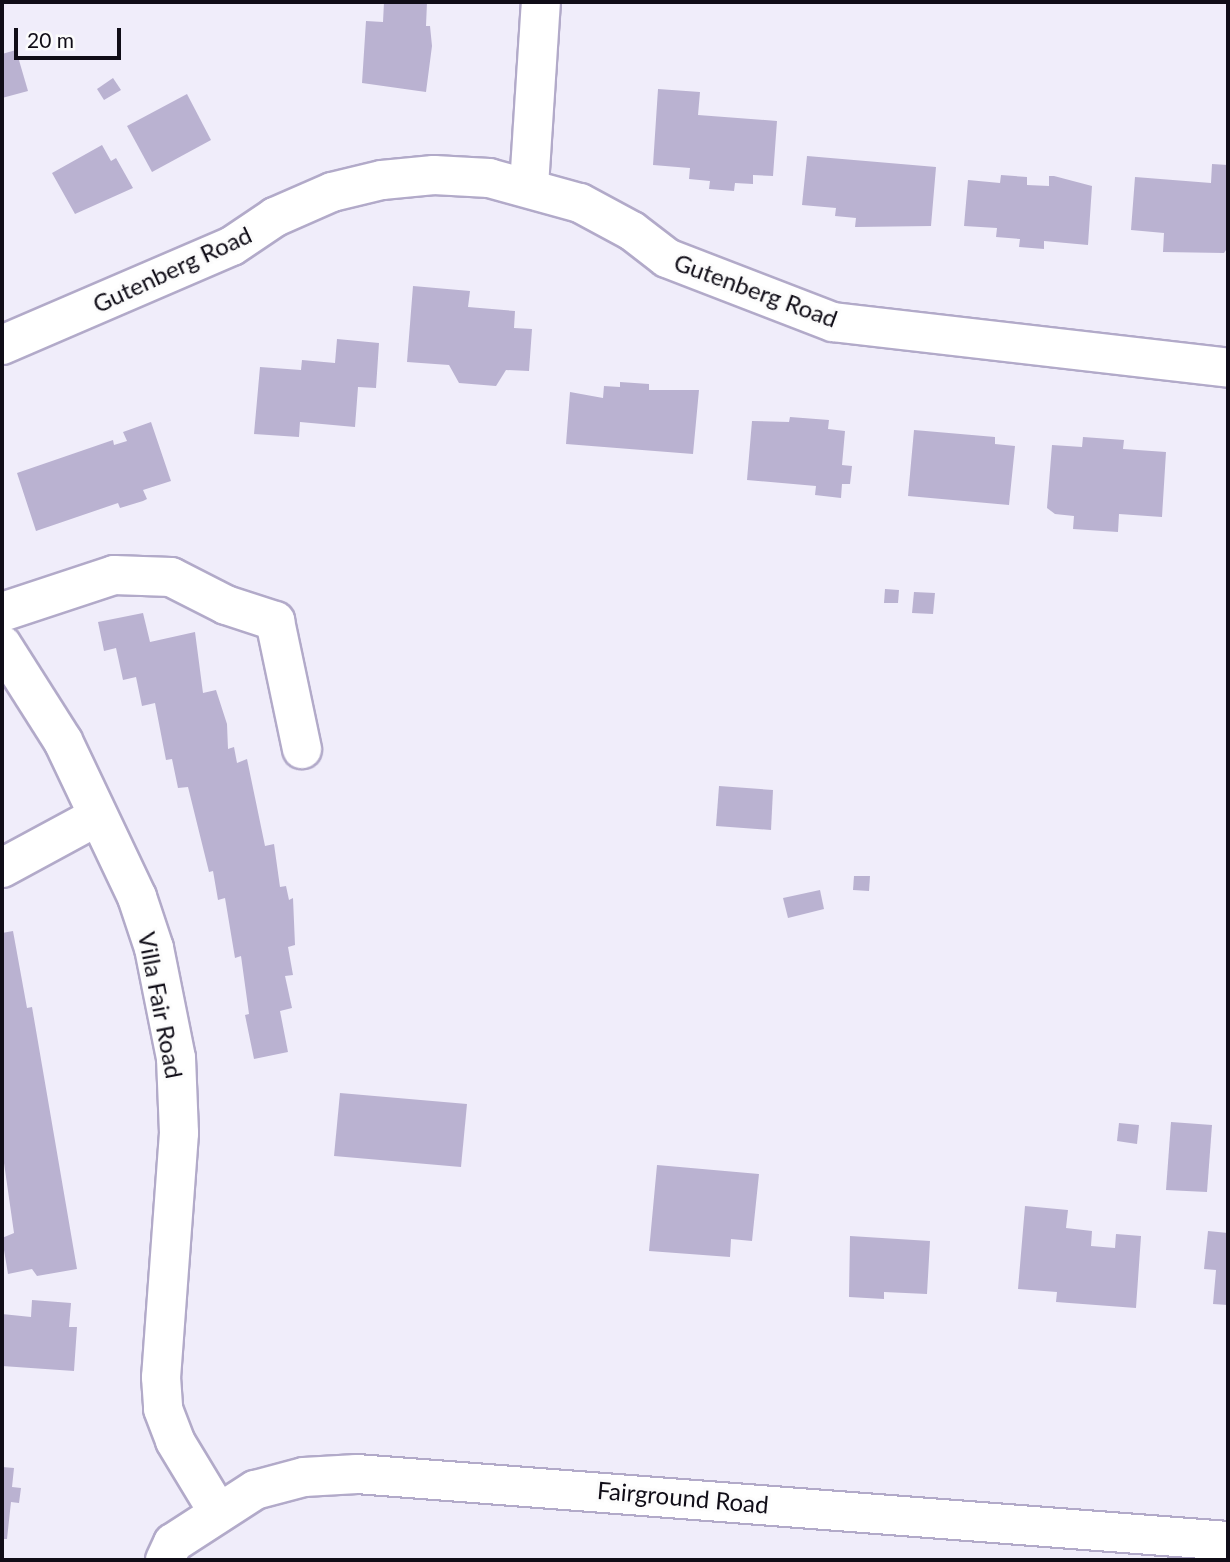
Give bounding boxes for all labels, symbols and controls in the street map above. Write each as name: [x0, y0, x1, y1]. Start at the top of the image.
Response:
scale bar: [18, 14, 124, 58]
text: 20 m: [27, 27, 74, 52]
street label: Gutenberg Road: [88, 220, 256, 318]
street label: Gutenberg Road: [670, 247, 842, 333]
street label: Villa Fair Road: [133, 929, 189, 1081]
street label: Fairground Road: [596, 1475, 770, 1519]

